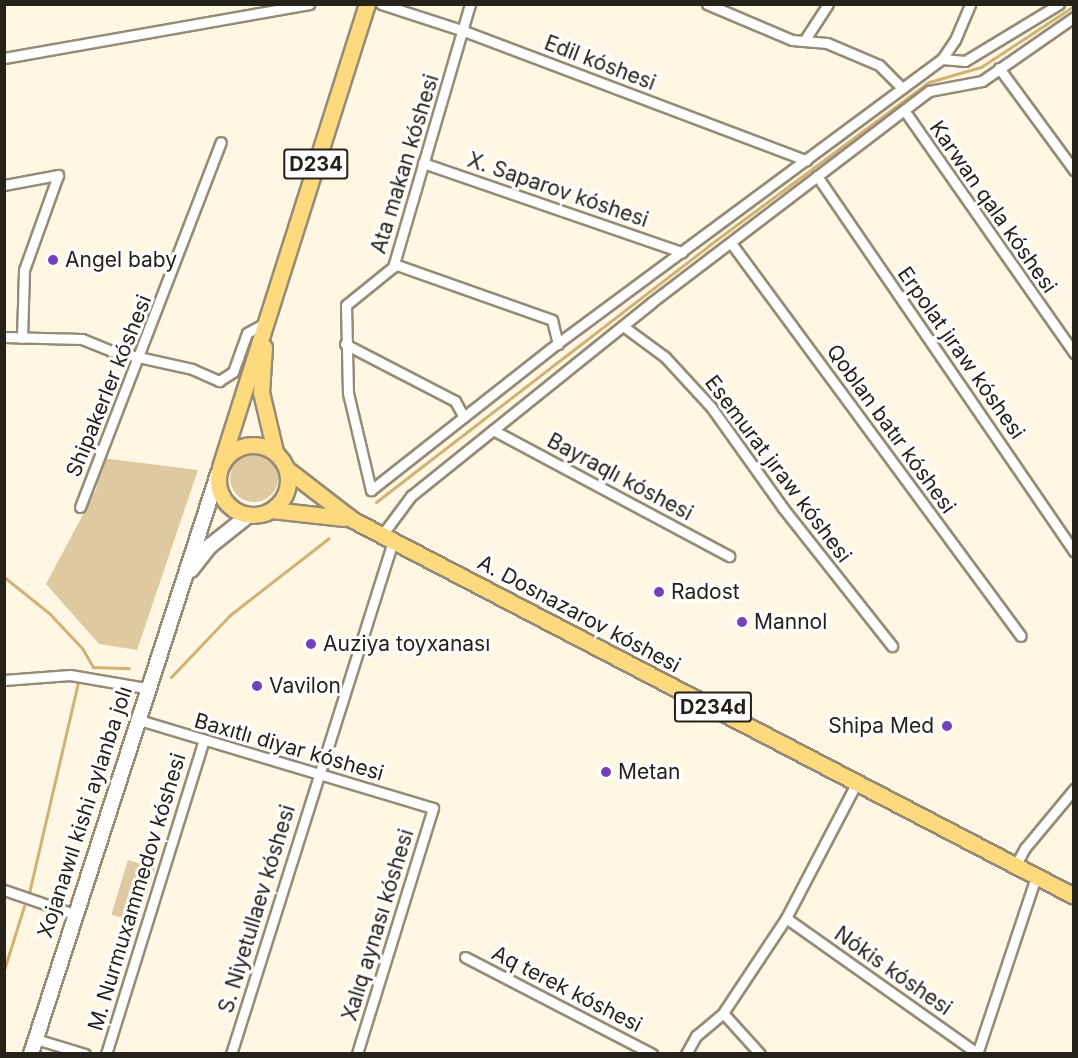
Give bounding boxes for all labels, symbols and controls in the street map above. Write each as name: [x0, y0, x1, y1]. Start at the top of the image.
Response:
street label: Edil kóshesi: [541, 30, 659, 96]
street label: Ata makan kóshesi: [366, 71, 444, 257]
street label: Karwan qala kóshesi: [924, 116, 1062, 298]
road number: D234: [283, 147, 349, 181]
street label: X. Saparov kóshesi: [464, 147, 652, 233]
place label: Angel baby: [65, 247, 177, 273]
marker: Angel baby: [46, 253, 60, 267]
street label: Erpolat jıraw kóshesi: [892, 262, 1030, 444]
street label: Shipakerler kóshesi: [61, 291, 157, 481]
street label: Qoblan batır kóshesi: [821, 340, 961, 518]
street label: Esemurat jıraw kóshesi: [699, 370, 857, 568]
street label: Bayraqlı kóshesi: [543, 428, 697, 526]
street label: A. Dosnazarov kóshesi: [473, 550, 685, 678]
place label: Radost: [671, 579, 740, 605]
marker: Radost: [652, 585, 666, 599]
place label: Mannol: [754, 609, 827, 635]
marker: Mannol: [735, 615, 749, 629]
place label: Auziya toyxanası: [323, 631, 490, 657]
marker: Auziya toyxanası: [304, 637, 318, 651]
place label: Vavilon: [269, 673, 341, 699]
marker: Vavilon: [250, 679, 264, 693]
street label: Xojanawıl kishi aylanba jolı: [32, 683, 138, 941]
road number: D234d: [672, 690, 754, 724]
street label: Baxıtlı diyar kóshesi: [191, 708, 387, 786]
place label: Shipa Med: [828, 713, 934, 739]
marker: Shipa Med: [938, 717, 956, 735]
street label: M. Nurmuxammedov kóshesi: [83, 750, 191, 1034]
place label: Metan: [618, 759, 680, 785]
marker: Metan: [599, 765, 613, 779]
street label: S. Niyetullaev kóshesi: [213, 802, 301, 1016]
street label: Xalıq aynası kóshesi: [337, 826, 419, 1024]
street label: Nókis kóshesi: [829, 921, 957, 1021]
street label: Aq terek kóshesi: [488, 940, 646, 1038]

